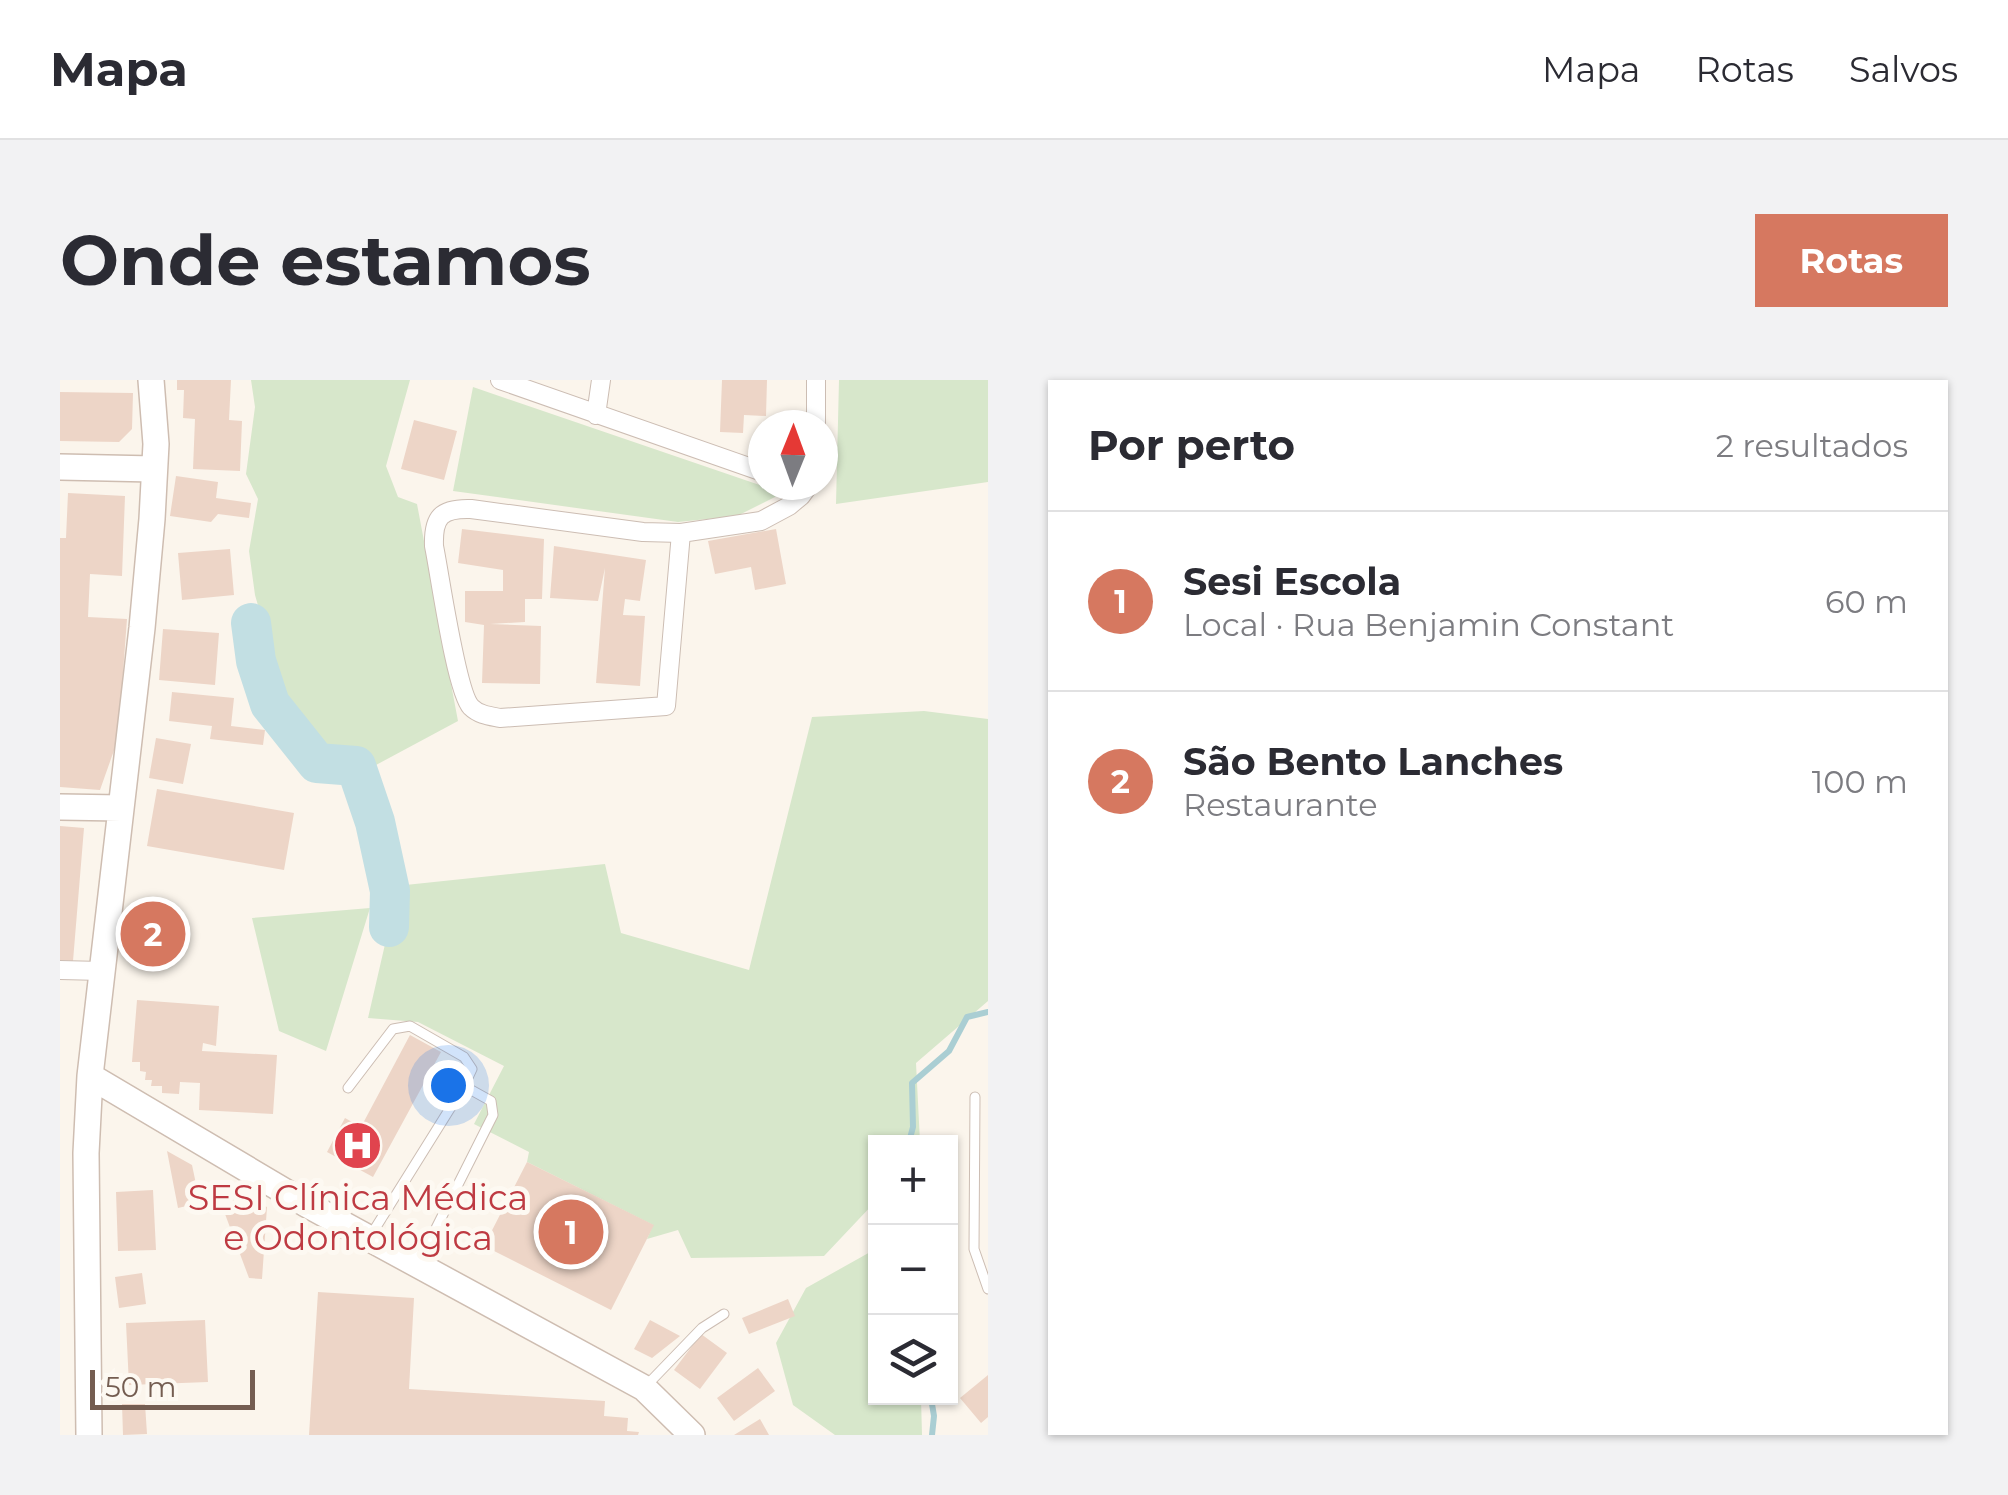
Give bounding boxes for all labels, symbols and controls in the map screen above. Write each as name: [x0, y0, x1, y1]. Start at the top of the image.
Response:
text: Mapa: [50, 40, 188, 98]
text: Mapa: [1542, 48, 1640, 91]
text: Rotas: [1695, 48, 1794, 91]
text: Salvos: [1849, 48, 1958, 91]
button: Rotas: [1755, 214, 1948, 307]
text: Onde estamos: [60, 217, 591, 303]
north arrow: [748, 410, 838, 500]
text: Por perto: [1088, 419, 1295, 471]
text: 2 resultados: [1716, 426, 1908, 465]
text: Sesi Escola: [1183, 558, 1401, 605]
text: 1: [1114, 582, 1127, 621]
text: 60 m: [1825, 582, 1908, 621]
text: Local · Rua Benjamin Constant: [1183, 605, 1674, 644]
text: São Bento Lanches: [1183, 738, 1563, 785]
text: 2: [1111, 762, 1130, 801]
text: 100 m: [1812, 762, 1908, 801]
text: Restaurante: [1183, 785, 1378, 824]
pin: 2: [121, 896, 186, 972]
your location: [423, 1060, 474, 1111]
hospital icon: SESI Clínica Médica e Odontológica: [332, 1119, 384, 1171]
map controls: [868, 1135, 958, 1405]
button: +: [868, 1135, 958, 1225]
place label: SESI Clínica Médica e Odontológica: [188, 1176, 528, 1259]
pin: 1: [538, 1194, 604, 1270]
button: −: [868, 1225, 958, 1315]
button: layers: [868, 1315, 958, 1405]
scale bar: [90, 1365, 255, 1410]
text: 50 m: [105, 1370, 176, 1404]

